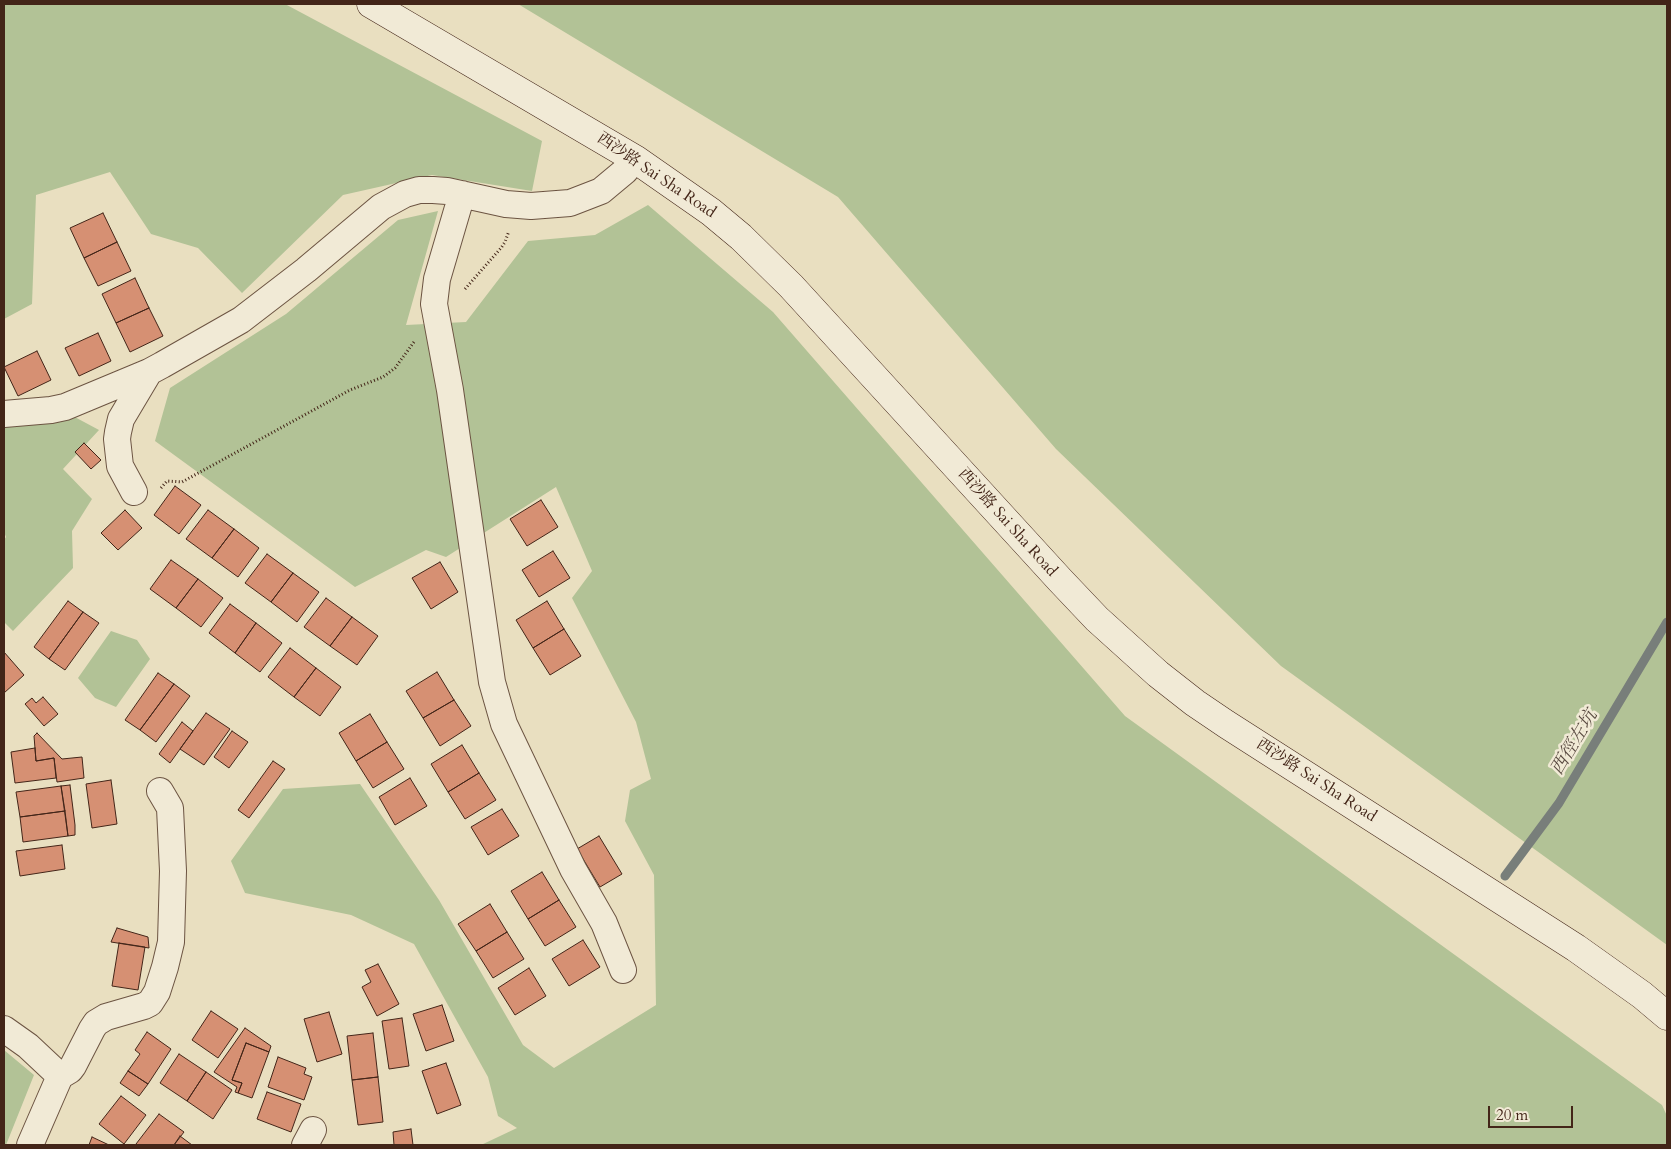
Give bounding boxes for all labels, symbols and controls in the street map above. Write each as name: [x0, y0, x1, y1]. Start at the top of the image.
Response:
street label: 西沙路 Sai Sha Road: [593, 129, 719, 223]
street label: 西沙路 Sai Sha Road: [953, 465, 1061, 581]
water label: 西徑左坑: [1547, 707, 1603, 779]
street label: 西沙路 Sai Sha Road: [1252, 735, 1380, 827]
scale bar: [1491, 1096, 1576, 1128]
text: 20 m: [1496, 1105, 1528, 1125]

